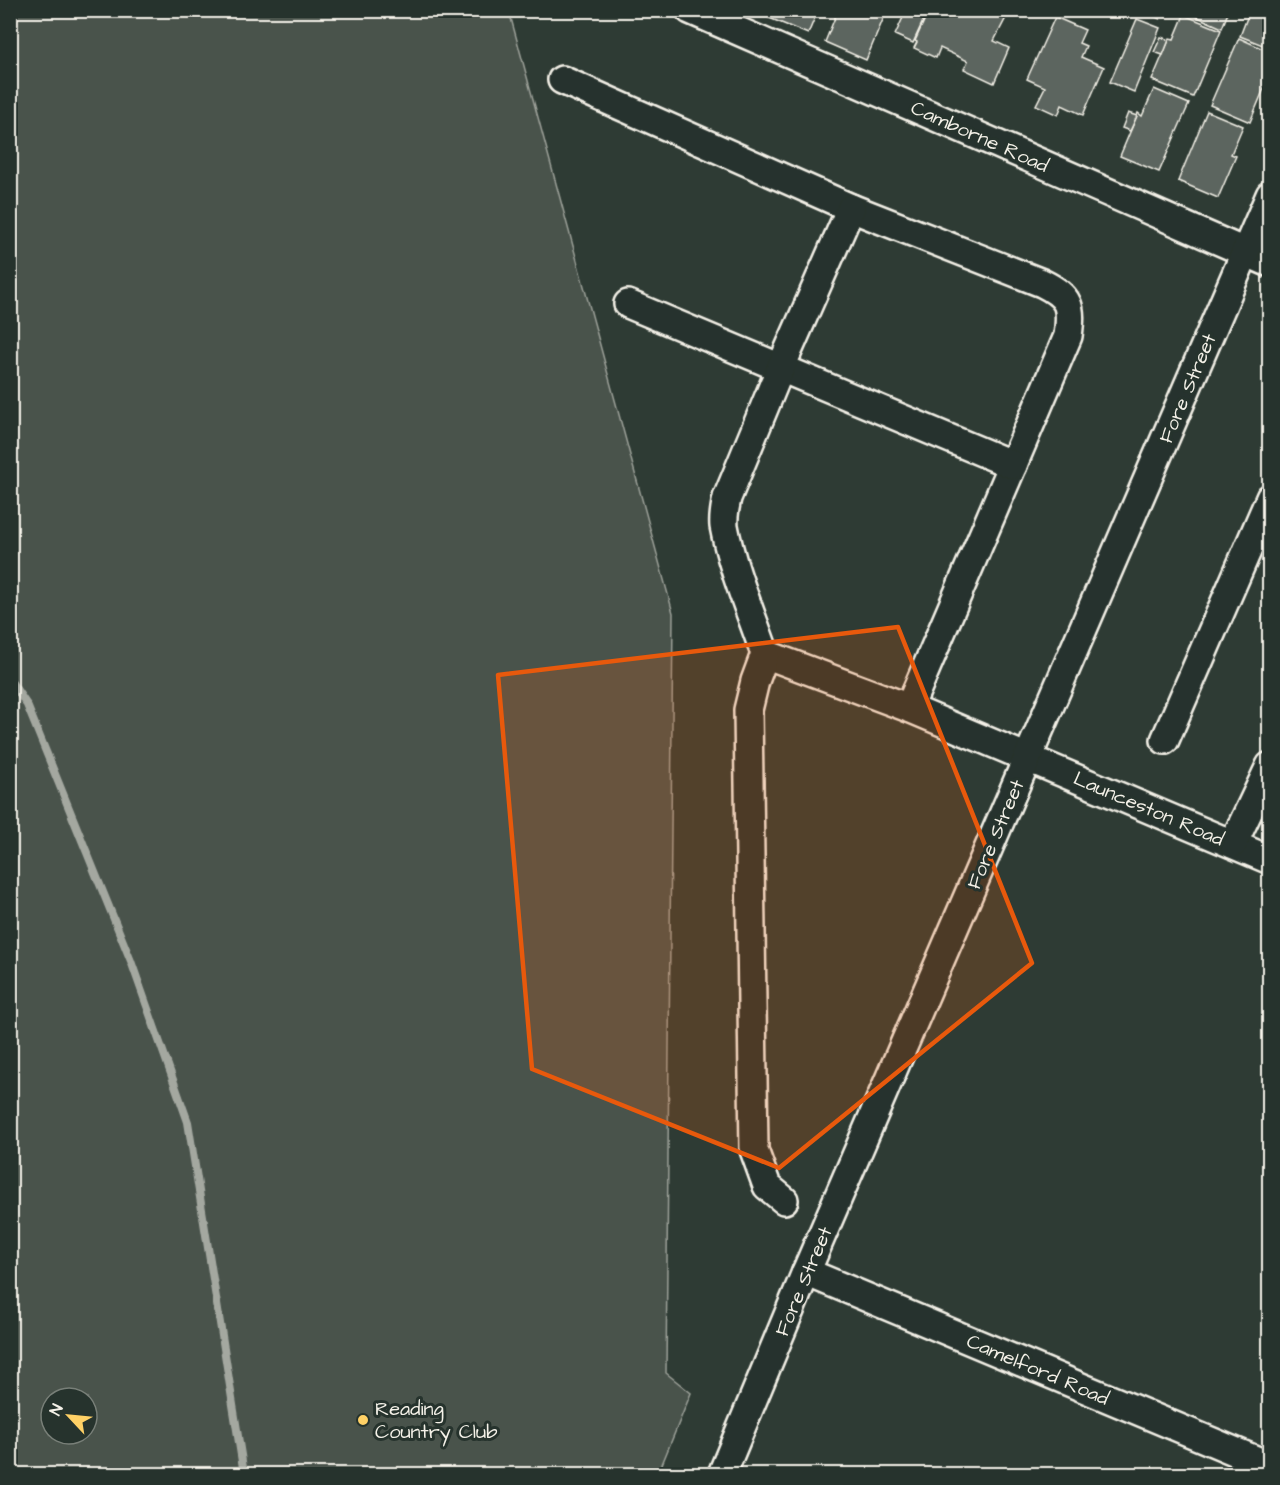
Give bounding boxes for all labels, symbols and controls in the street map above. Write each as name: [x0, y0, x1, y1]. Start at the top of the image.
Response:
street label: Camborne Road: [906, 94, 1053, 180]
street label: Fore Street: [1152, 329, 1224, 448]
street label: Launceston Road: [1069, 765, 1228, 853]
street label: Fore Street: [960, 775, 1032, 894]
street label: Fore Street: [768, 1222, 840, 1341]
street label: Camelford Road: [962, 1327, 1113, 1413]
north arrow: [39, 1386, 99, 1446]
place label: Reading Country Club: [375, 1395, 497, 1447]
text: N: [44, 1401, 69, 1419]
marker: Reading Country Club: [356, 1413, 370, 1427]

